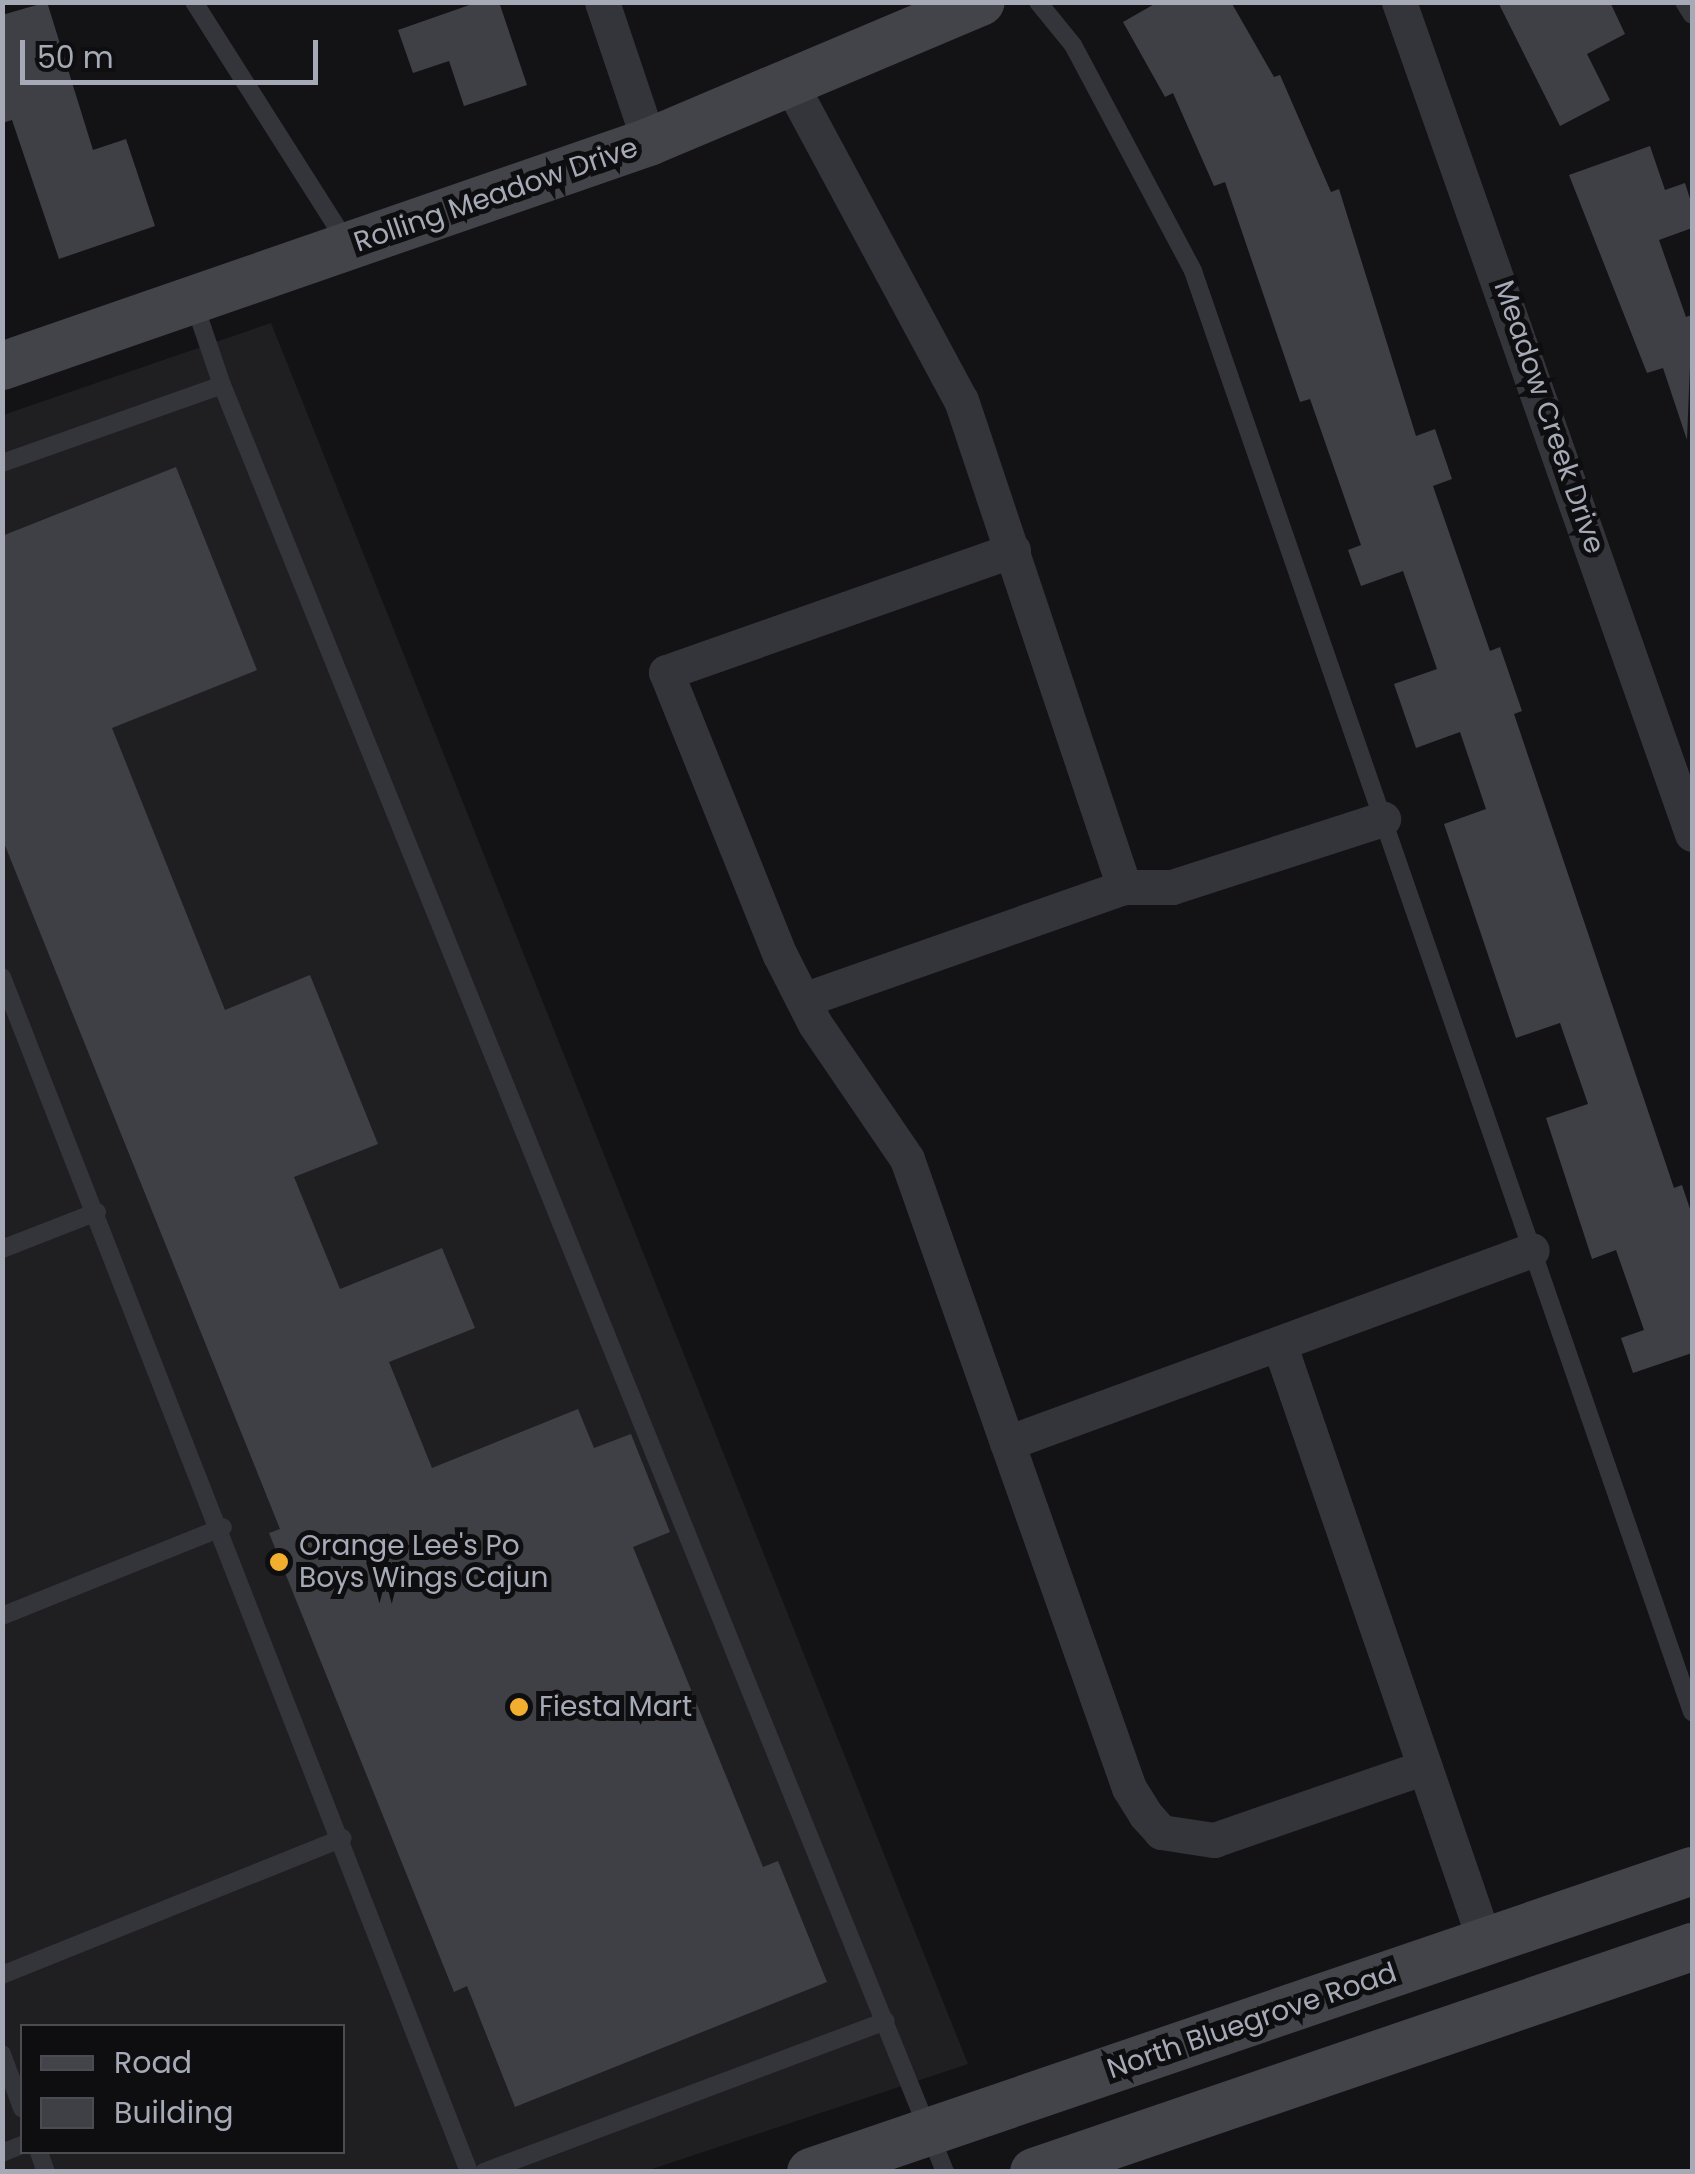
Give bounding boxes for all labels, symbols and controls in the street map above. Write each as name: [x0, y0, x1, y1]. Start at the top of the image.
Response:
scale bar: [25, 20, 322, 82]
text: 50 m: [37, 36, 114, 79]
street label: Rolling Meadow Drive: [350, 131, 642, 259]
street label: Meadow Creek Drive: [1486, 276, 1612, 558]
place label: Orange Lee's Po Boys Wings Cajun: [299, 1529, 548, 1595]
marker: Orange Lee's Po Boys Wings Cajun: [268, 1551, 290, 1573]
place label: Fiesta Mart: [539, 1690, 692, 1724]
marker: Fiesta Mart: [508, 1696, 530, 1718]
street label: North Bluegrove Road: [1103, 1956, 1401, 2086]
legend: [20, 2024, 345, 2154]
text: Road: [114, 2041, 192, 2084]
text: Building: [114, 2091, 234, 2134]

